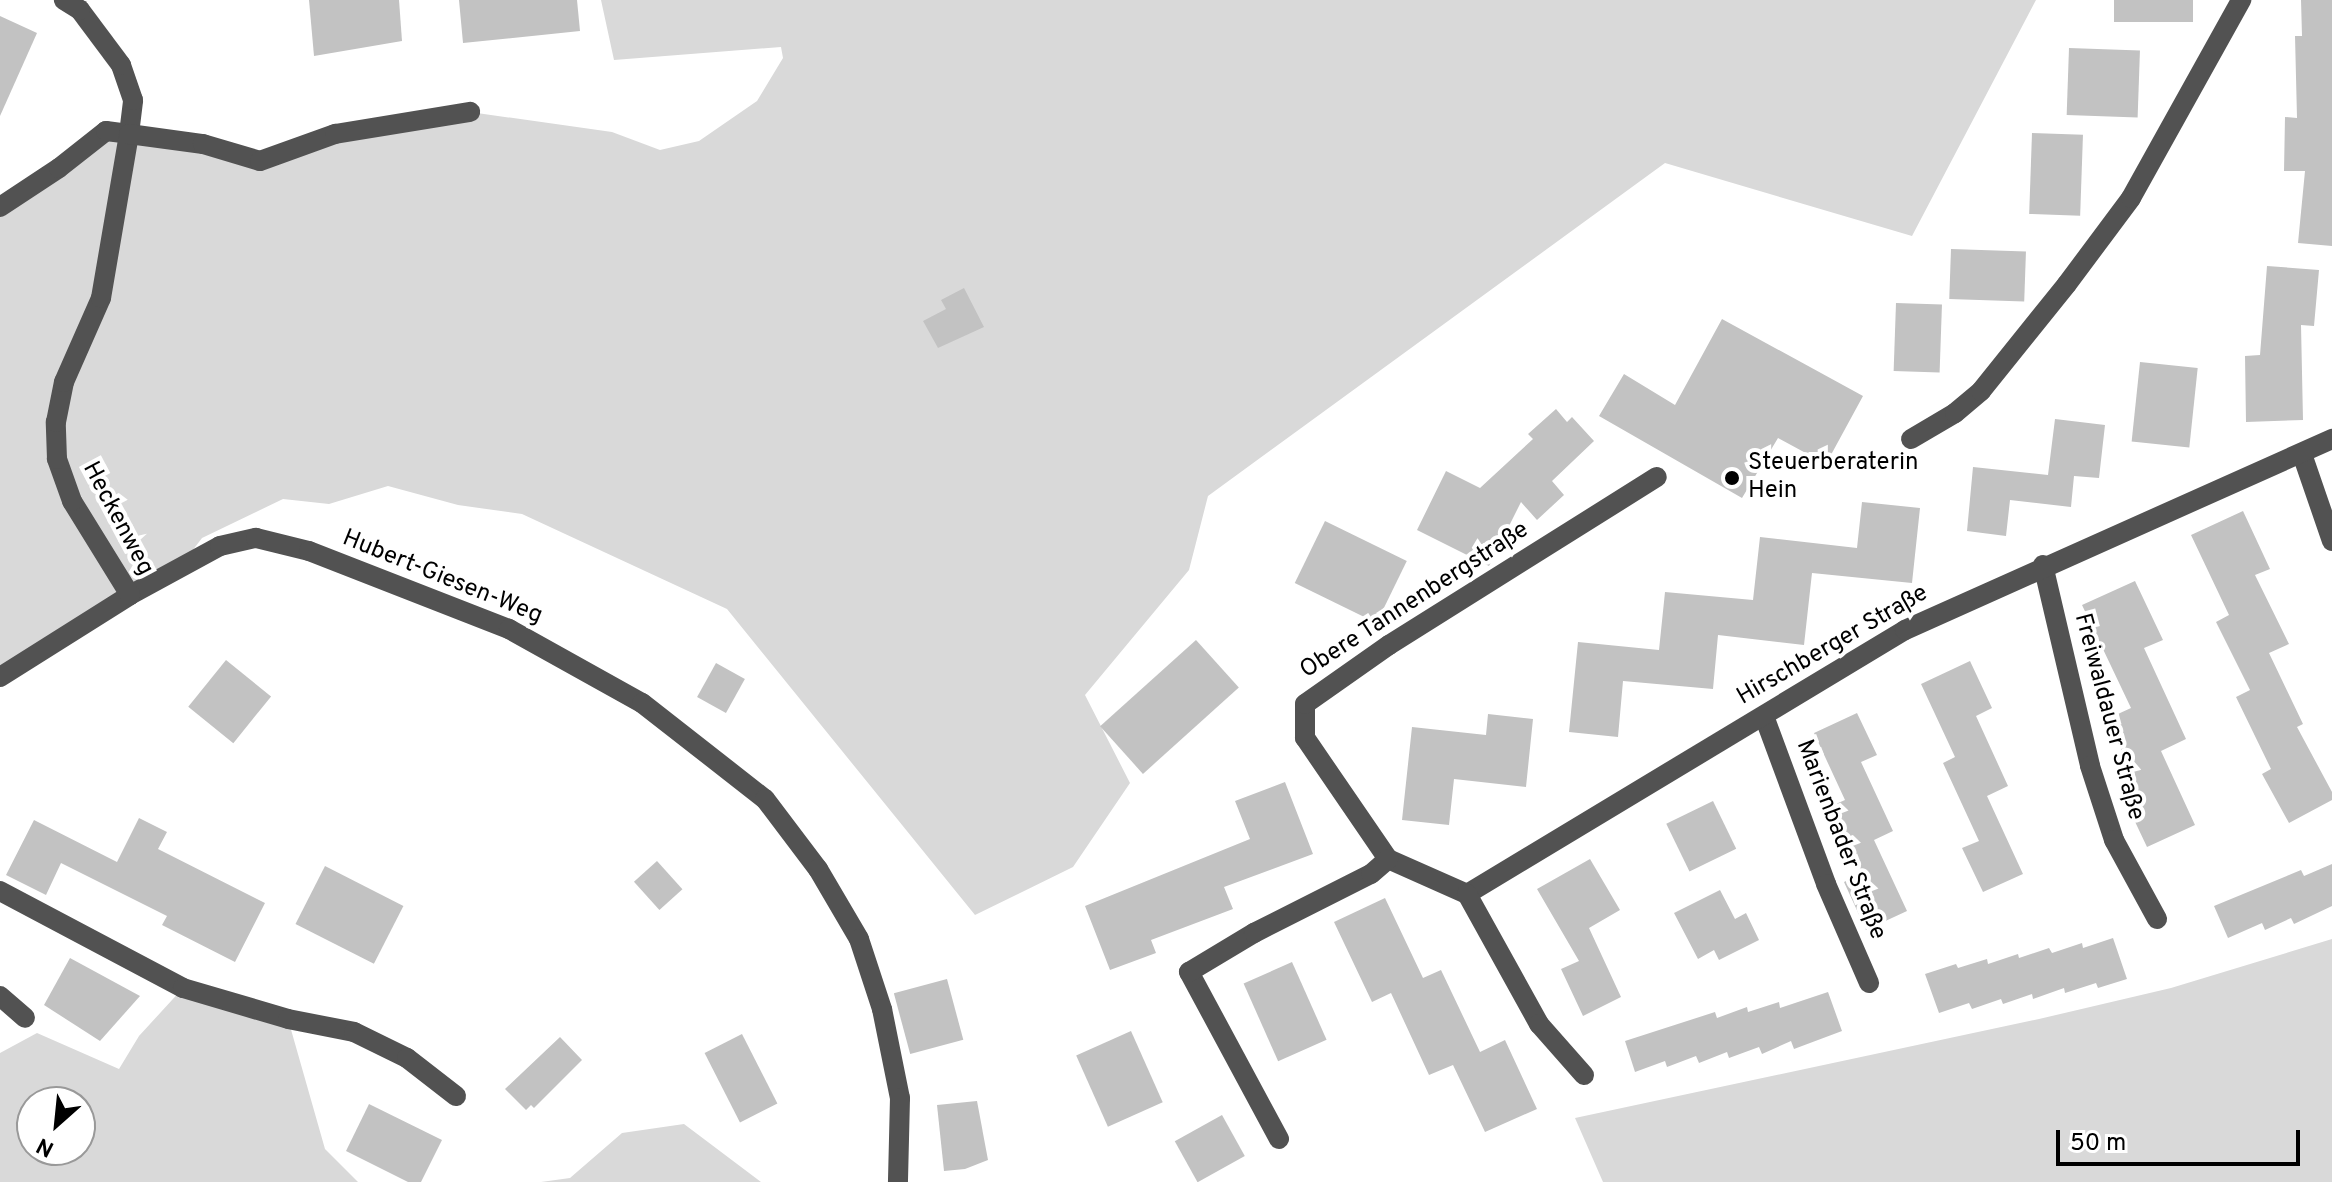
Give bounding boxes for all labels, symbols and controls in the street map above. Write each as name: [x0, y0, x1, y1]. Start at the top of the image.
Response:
place label: Steuerberaterin Hein: [1748, 450, 1919, 506]
street label: Heckenweg: [75, 457, 159, 581]
marker: Steuerberaterin Hein: [1723, 469, 1741, 487]
street label: Obere Tannenbergstraße: [1295, 516, 1535, 686]
street label: Hubert-Giesen-Weg: [338, 525, 546, 631]
street label: Hirschberger Straße: [1732, 580, 1934, 712]
street label: Freiwaldauer Straße: [2067, 611, 2149, 823]
street label: Marienbader Straße: [1789, 736, 1891, 944]
north arrow: [16, 1086, 96, 1166]
scale bar: [2060, 1114, 2304, 1164]
text: 50 m: [2070, 1129, 2126, 1159]
text: N: [33, 1130, 59, 1162]

